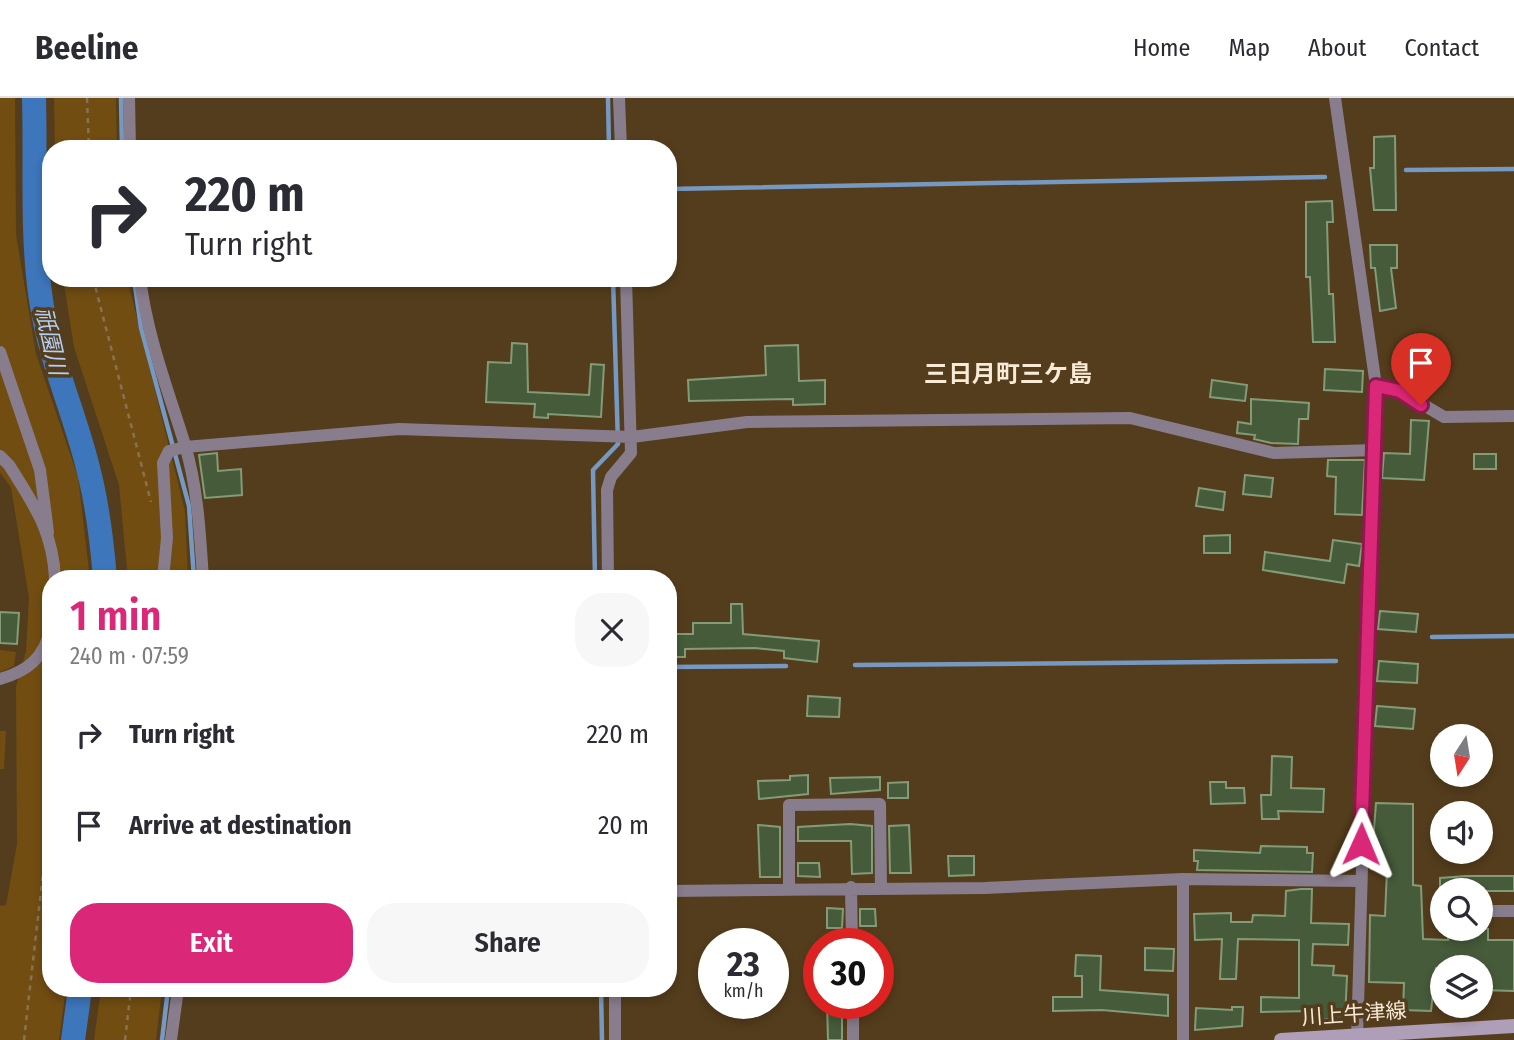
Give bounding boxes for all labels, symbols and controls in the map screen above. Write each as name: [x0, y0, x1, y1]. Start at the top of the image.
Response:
text: Beeline: [35, 28, 139, 68]
text: Home: [1133, 34, 1190, 62]
text: Map: [1228, 34, 1270, 62]
text: About: [1308, 34, 1366, 62]
text: Contact: [1404, 34, 1479, 62]
text: 220 m: [185, 165, 305, 224]
icon: right: [70, 168, 161, 259]
text: Turn right: [185, 225, 312, 263]
water label: 祇園川: [30, 304, 73, 381]
pin: [1391, 333, 1451, 405]
icon: arrive: [1402, 344, 1440, 382]
district label: 三日月町三ケ島: [924, 360, 1092, 388]
text: 1 min: [70, 591, 161, 641]
button: close: [575, 593, 649, 667]
text: 240 m · 07:59: [70, 642, 189, 670]
icon: right: [70, 716, 108, 754]
text: Turn right: [129, 719, 235, 750]
text: 220 m: [586, 719, 649, 750]
north arrow: [1430, 724, 1493, 788]
map controls: [1430, 724, 1493, 1018]
button: sound: [1430, 801, 1493, 864]
icon: arrive: [70, 807, 108, 845]
position arrow: [1324, 807, 1398, 881]
text: Arrive at destination: [129, 810, 352, 841]
text: 20 m: [598, 810, 649, 841]
button: search: [1430, 878, 1493, 941]
button: Exit: [70, 903, 353, 983]
button: Share: [367, 903, 649, 983]
speed limit sign: 30: [803, 928, 894, 1019]
text: 23: [727, 943, 760, 985]
button: layers: [1430, 955, 1493, 1018]
text: km/h: [723, 980, 764, 1002]
street label: 川上牛津線: [1301, 997, 1407, 1031]

